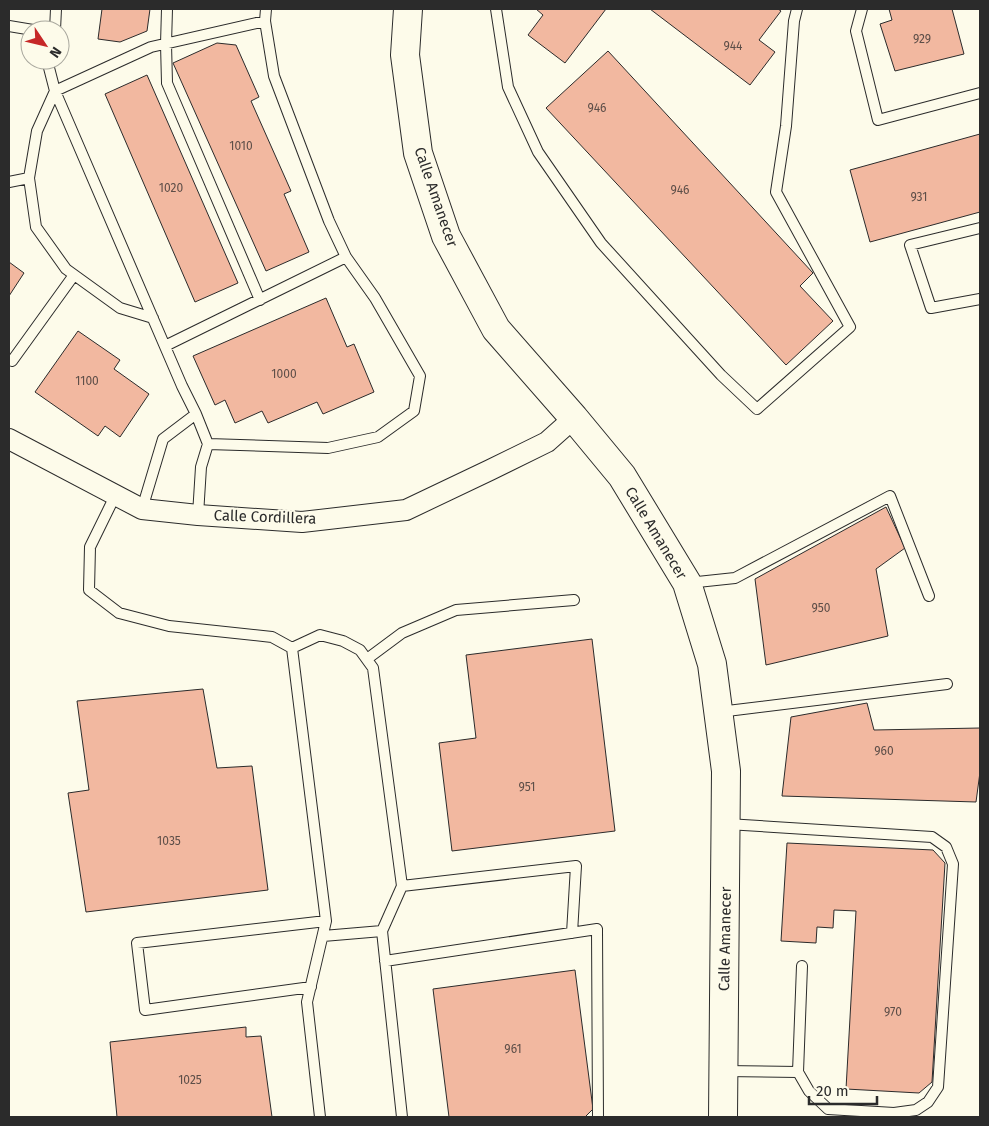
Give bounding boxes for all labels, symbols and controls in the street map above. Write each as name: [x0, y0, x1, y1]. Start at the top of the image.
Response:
north arrow: [20, 20, 70, 70]
house number: 929: [913, 32, 931, 46]
house number: 944: [724, 39, 743, 53]
text: N: [46, 43, 65, 61]
house number: 946: [588, 101, 606, 115]
house number: 1010: [229, 139, 253, 153]
street label: Calle Amanecer: [410, 145, 462, 250]
house number: 1020: [159, 181, 183, 195]
house number: 946: [671, 183, 689, 197]
house number: 931: [911, 190, 927, 204]
house number: 1000: [271, 367, 297, 381]
house number: 1100: [75, 374, 99, 388]
street label: Calle Amanecer: [621, 484, 691, 583]
street label: Calle Cordillera: [213, 506, 317, 528]
house number: 950: [811, 601, 831, 615]
house number: 960: [874, 744, 894, 758]
house number: 951: [519, 780, 535, 794]
house number: 1035: [157, 834, 181, 848]
street label: Calle Amanecer: [715, 886, 735, 991]
house number: 970: [884, 1005, 902, 1019]
house number: 961: [504, 1042, 522, 1056]
house number: 1025: [178, 1073, 202, 1087]
scale bar: [809, 1074, 876, 1106]
text: 20 m: [816, 1082, 849, 1100]

